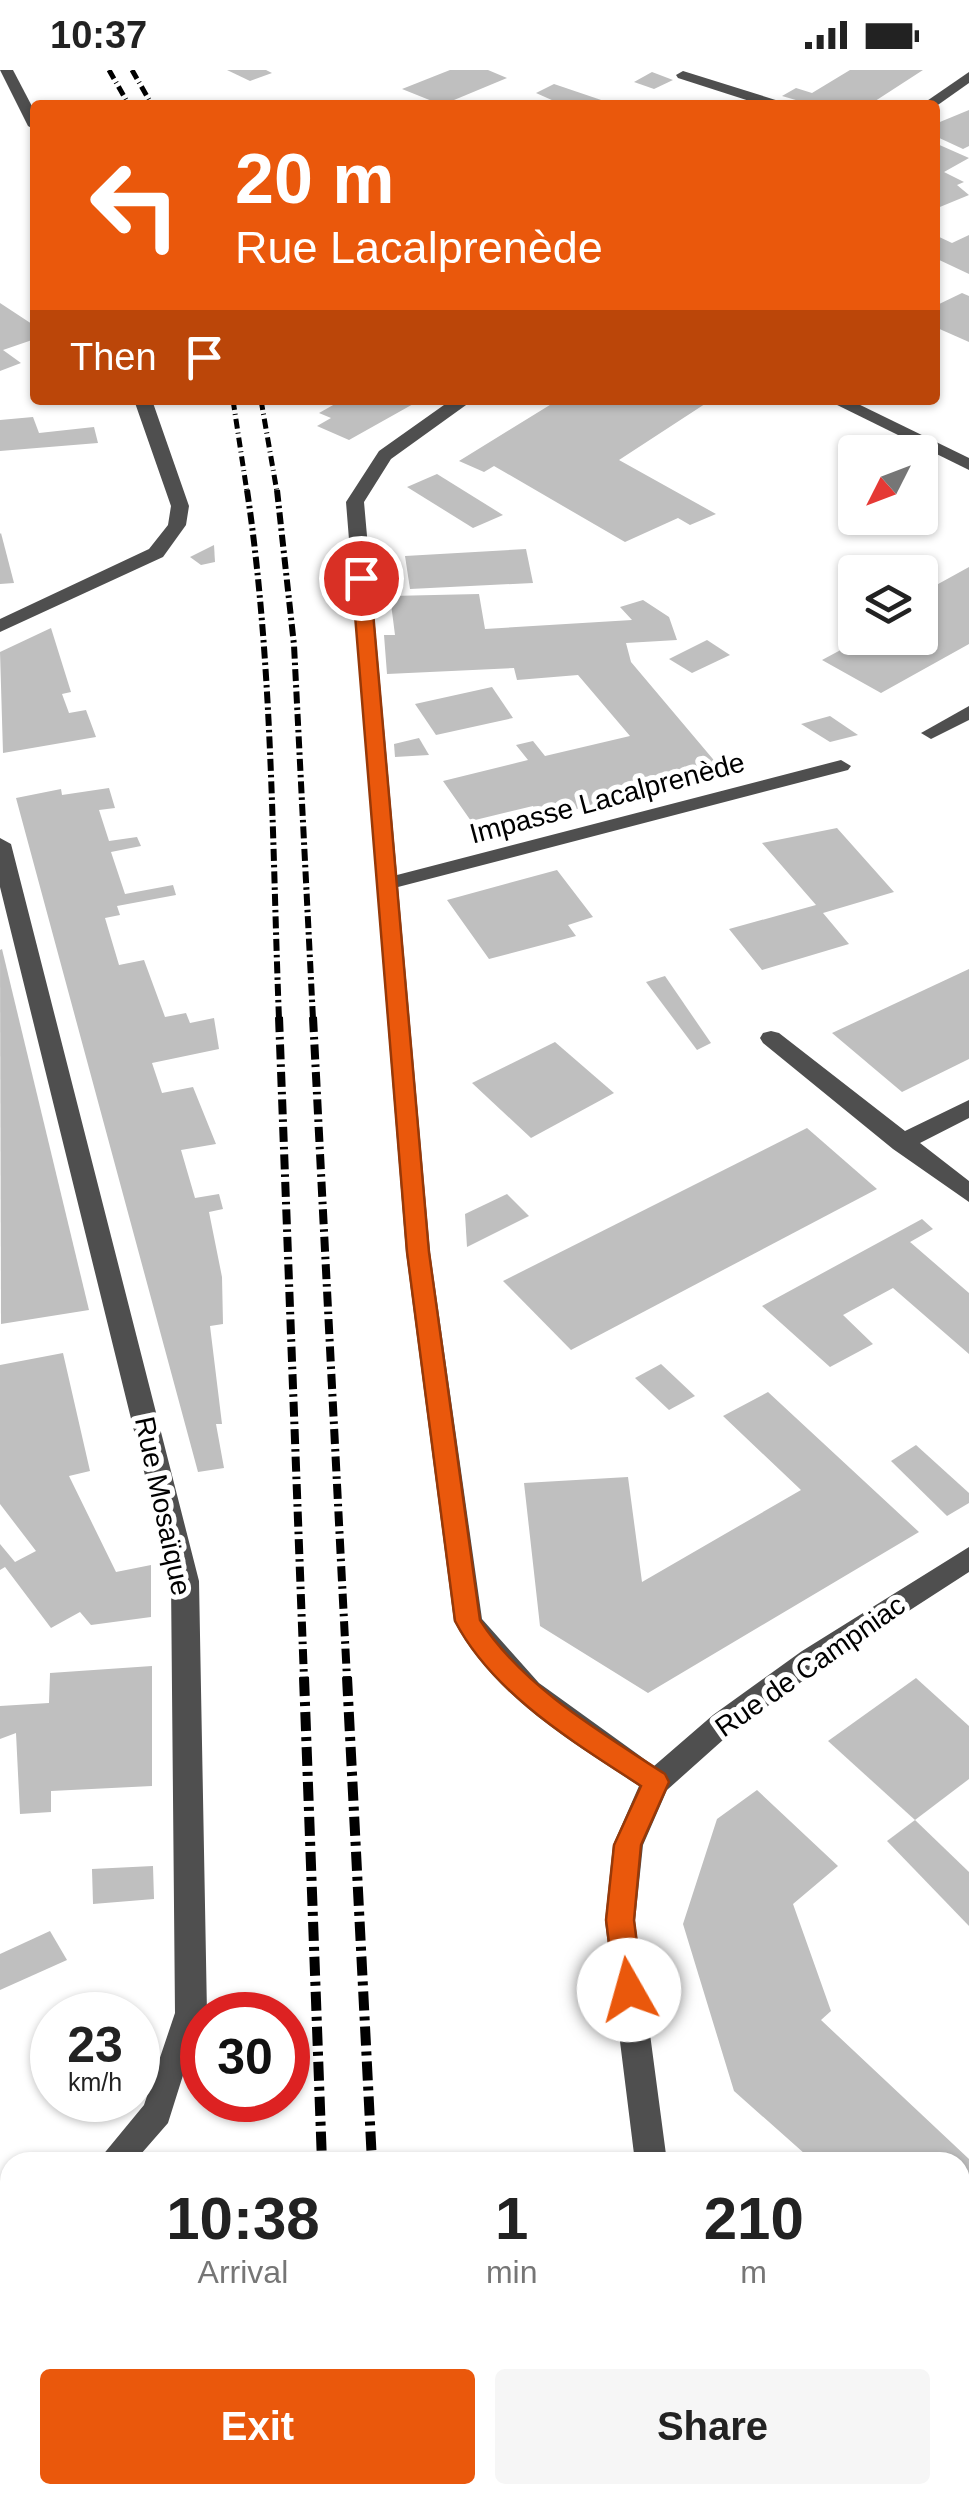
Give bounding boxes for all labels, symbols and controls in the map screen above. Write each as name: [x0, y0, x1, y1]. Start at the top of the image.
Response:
text: 10:37: [50, 14, 147, 56]
icon: left: [70, 140, 200, 270]
text: 20 m: [235, 140, 395, 218]
text: Rue Lacalprenède: [235, 222, 603, 273]
icon: arrive: [177, 330, 232, 385]
text: Then: [70, 336, 157, 378]
north arrow: [838, 435, 938, 535]
map controls: [838, 435, 938, 655]
pin: [319, 536, 404, 621]
icon: arrive: [334, 551, 389, 606]
button: layers: [838, 555, 938, 655]
street label: Impasse Lacalprenède: [466, 746, 748, 850]
street label: Rue Mosaïque: [129, 1414, 197, 1598]
street label: Rue de Campniac: [709, 1589, 911, 1743]
position arrow: [577, 1938, 681, 2042]
speed limit sign: 30: [180, 1992, 310, 2122]
text: 23: [67, 2017, 123, 2073]
text: km/h: [68, 2068, 122, 2096]
text: 10:38: [166, 2185, 320, 2252]
text: 1: [495, 2185, 528, 2252]
text: 210: [704, 2185, 804, 2252]
text: Arrival: [198, 2254, 288, 2290]
text: min: [486, 2254, 537, 2290]
text: m: [740, 2254, 767, 2290]
button: Exit: [40, 2369, 475, 2484]
button: Share: [495, 2369, 930, 2484]

